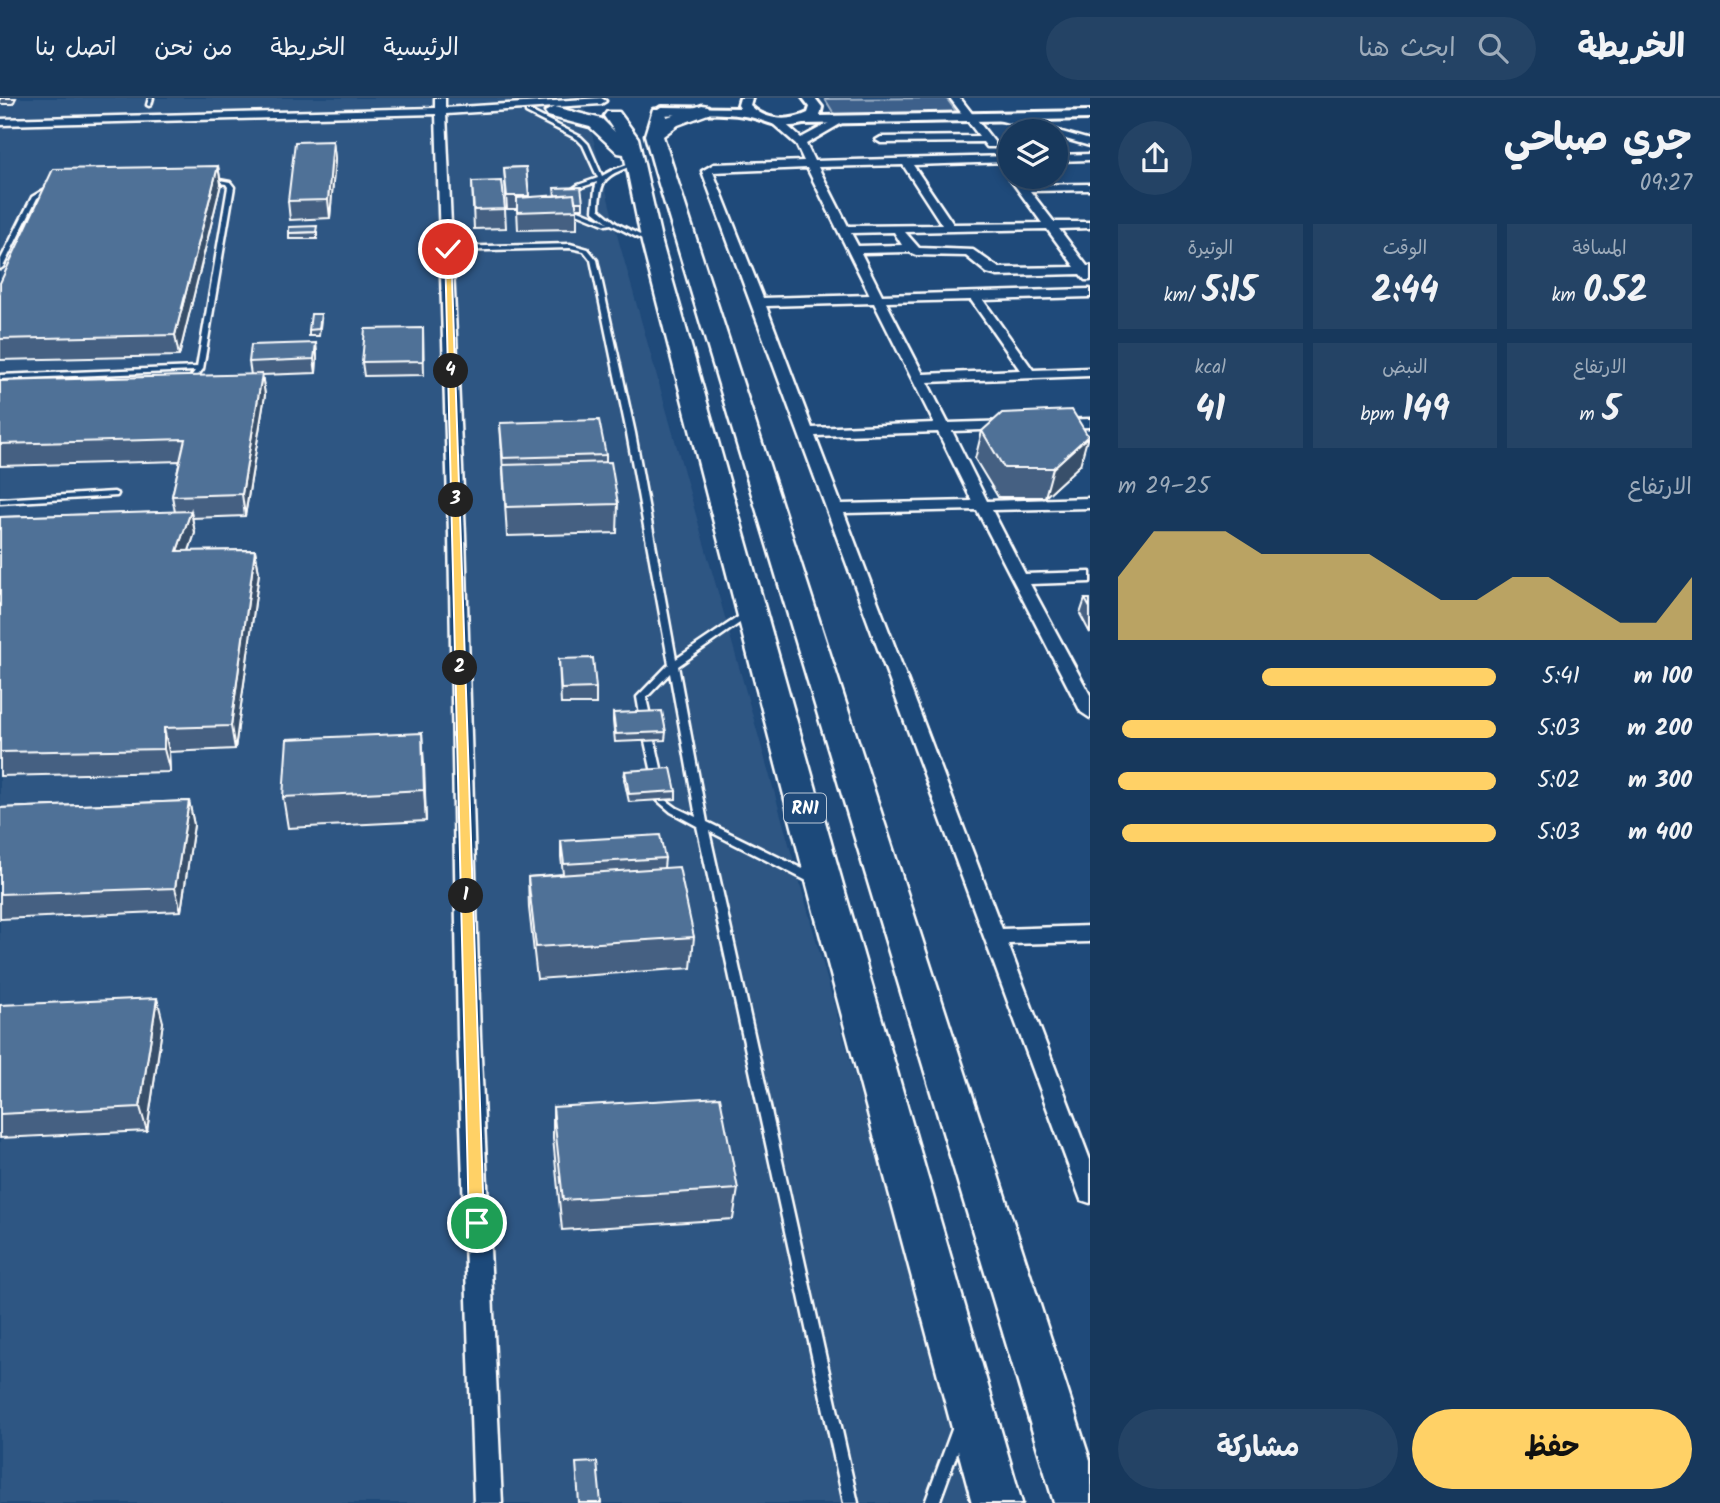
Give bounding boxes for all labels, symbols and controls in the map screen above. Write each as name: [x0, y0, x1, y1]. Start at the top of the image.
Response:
search box: [1046, 17, 1536, 80]
text: الخريطة: [1578, 22, 1685, 75]
text: ابحث هنا: [1358, 28, 1456, 70]
text: اتصل بنا: [35, 29, 116, 68]
text: من نحن: [154, 29, 233, 68]
text: الخريطة: [271, 29, 345, 68]
text: الرئيسية: [383, 29, 459, 68]
icon: search: [1474, 29, 1512, 67]
text: جري صباحي: [1504, 110, 1692, 170]
map controls: [998, 119, 1068, 189]
button: layers: [998, 119, 1068, 189]
button: share: [1118, 121, 1192, 195]
text: 09:27: [1640, 166, 1692, 202]
pin: [418, 219, 478, 279]
icon: check: [429, 230, 467, 268]
text: الوتيرة: [1187, 234, 1233, 264]
text: الوقت: [1383, 234, 1427, 264]
text: المسافة: [1573, 234, 1627, 264]
text: 5:15: [1202, 264, 1257, 320]
text: 2:44: [1371, 264, 1439, 320]
text: 0.52: [1583, 264, 1648, 320]
text: /km: [1164, 281, 1202, 311]
text: km: [1552, 281, 1583, 311]
text: kcal: [1195, 353, 1226, 383]
text: النبض: [1382, 353, 1428, 383]
text: الارتفاع: [1573, 353, 1626, 383]
pin: 4: [434, 354, 468, 388]
text: 4: [445, 355, 456, 385]
text: 41: [1196, 383, 1225, 439]
text: 149: [1402, 383, 1450, 439]
text: 5: [1602, 383, 1620, 439]
text: bpm: [1360, 400, 1402, 430]
text: m: [1579, 400, 1602, 430]
text: 25–29 m: [1118, 469, 1210, 505]
text: الارتفاع: [1628, 470, 1692, 506]
pin: 3: [438, 482, 474, 518]
text: 3: [450, 484, 461, 514]
pin: 2: [442, 650, 477, 686]
text: 2: [454, 652, 465, 682]
text: 5:41: [1542, 659, 1580, 695]
text: 100 m: [1634, 659, 1692, 695]
text: 5:03: [1537, 711, 1580, 747]
text: 200 m: [1627, 711, 1692, 747]
text: 5:02: [1537, 763, 1580, 799]
text: 300 m: [1628, 763, 1692, 799]
road number: RN1: [784, 794, 826, 822]
text: 5:03: [1537, 815, 1580, 851]
text: 400 m: [1628, 815, 1692, 851]
pin: 1: [448, 878, 484, 914]
text: 1: [463, 880, 468, 910]
pin: [447, 1193, 507, 1253]
icon: arrive: [458, 1204, 496, 1242]
button: مشاركة: [1118, 1409, 1398, 1489]
button: حفظ: [1412, 1409, 1692, 1489]

